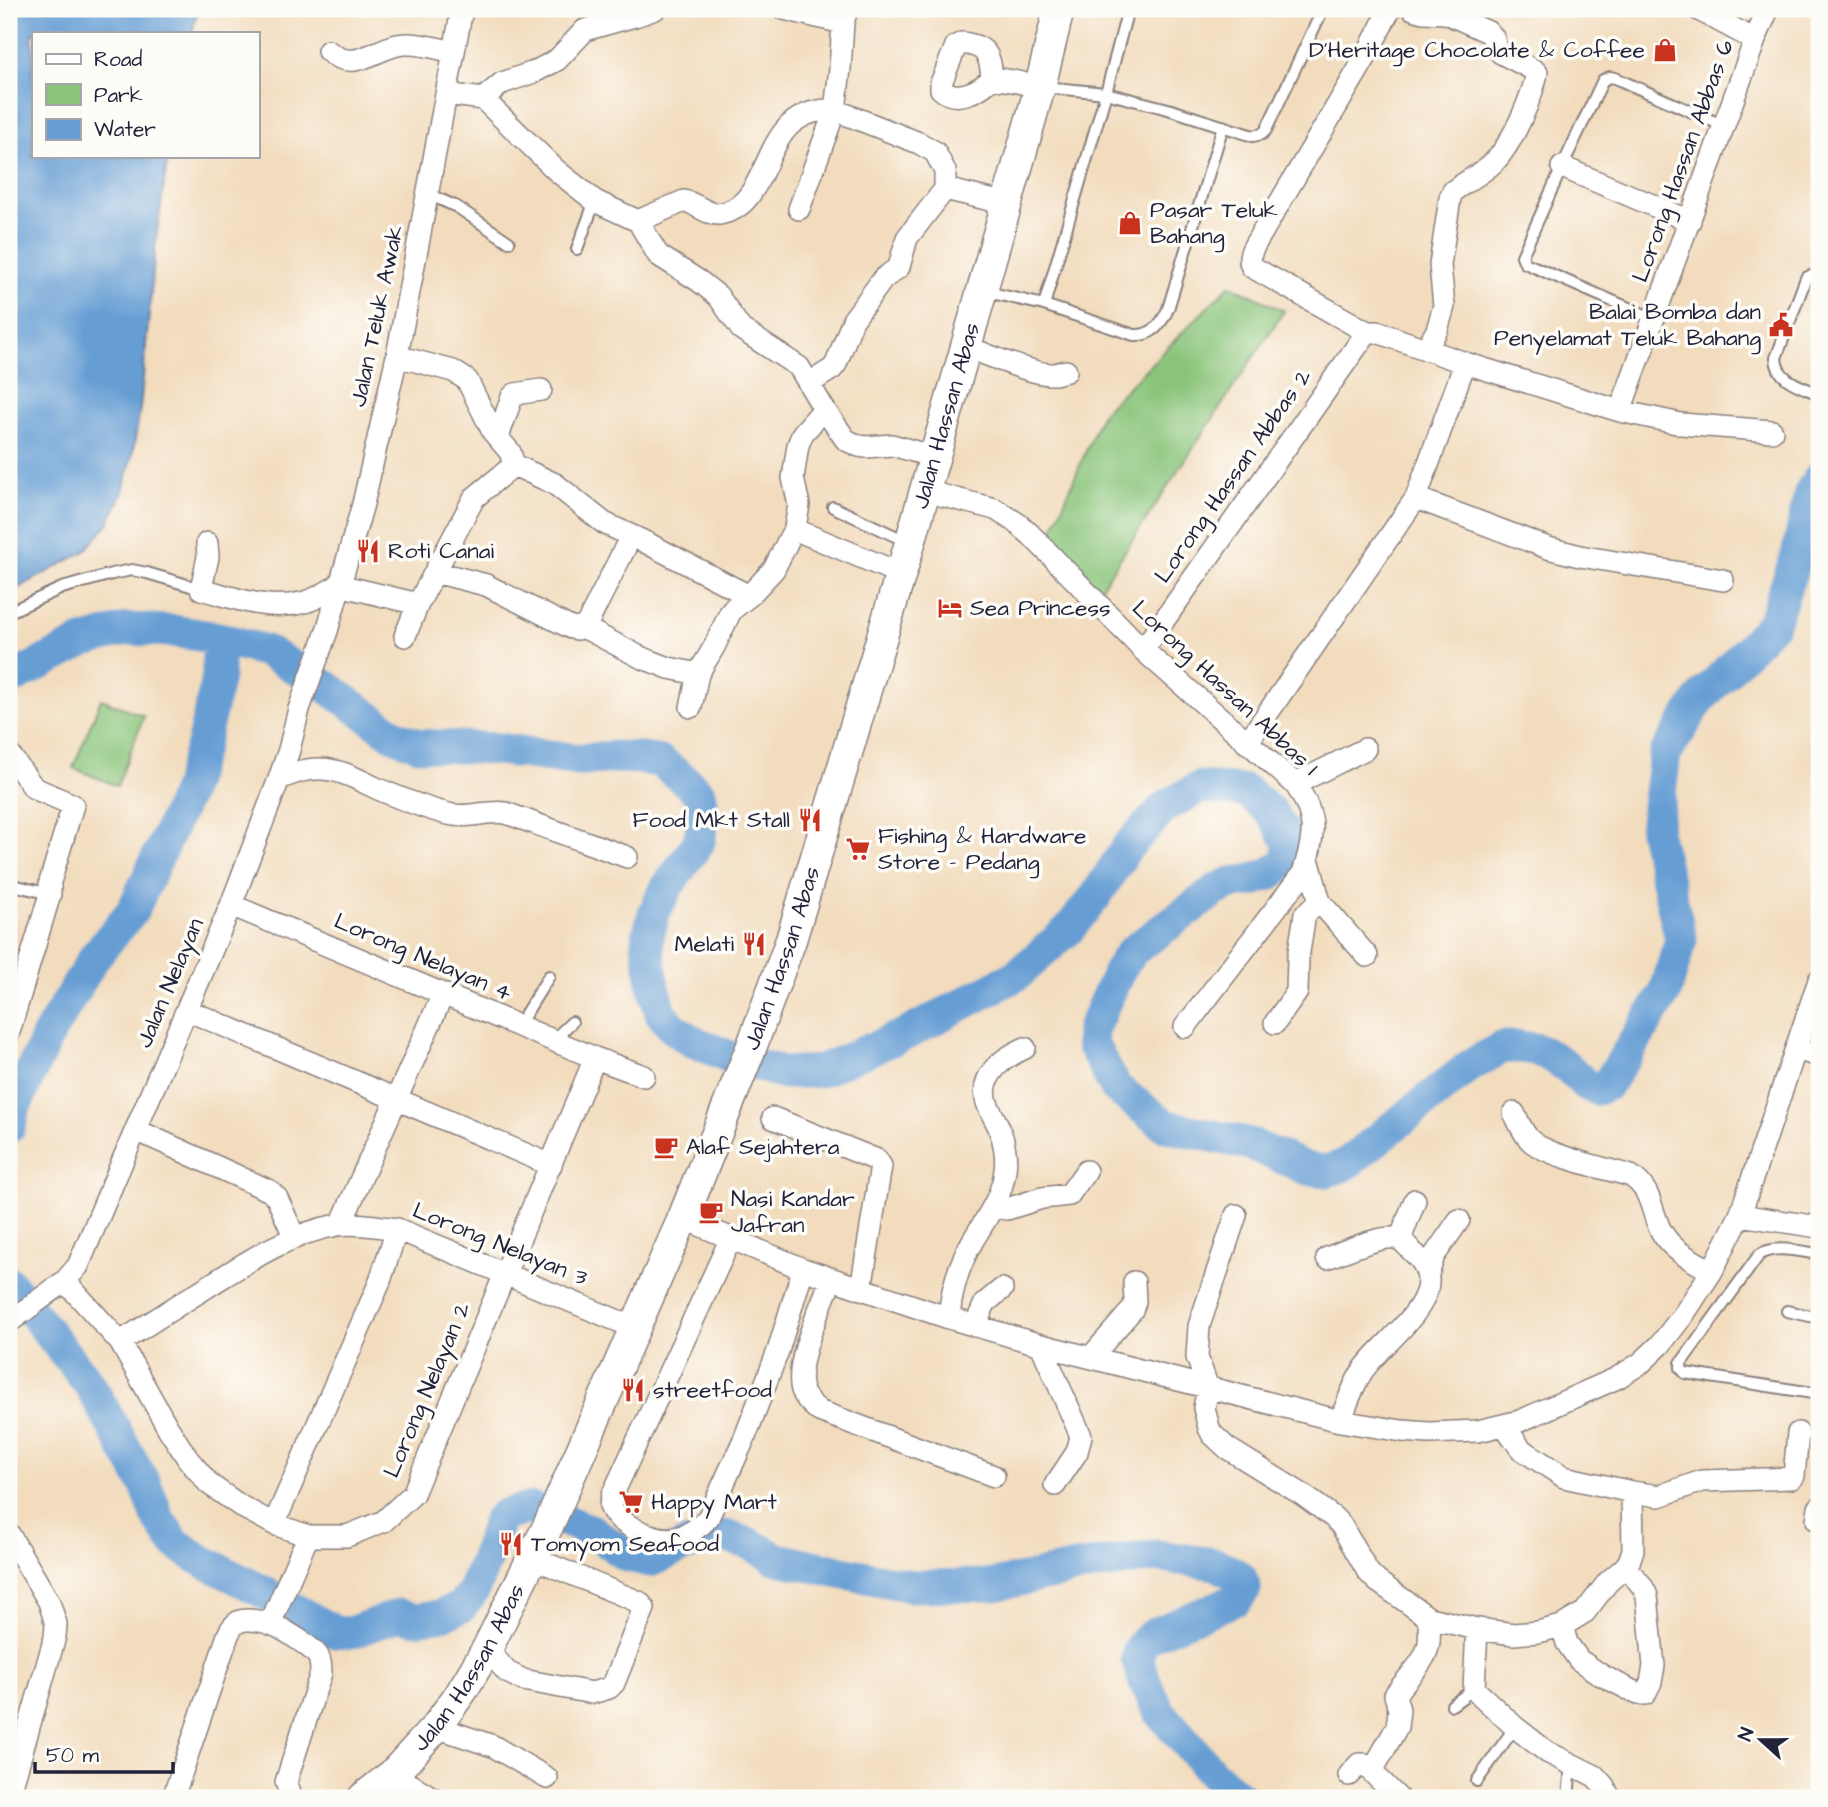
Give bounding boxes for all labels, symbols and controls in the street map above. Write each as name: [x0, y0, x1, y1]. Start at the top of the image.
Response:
legend: [32, 32, 259, 158]
place label: D'Heritage Chocolate & Coffee: [1309, 34, 1645, 67]
street label: Lorong Hassan Abbas 6: [1624, 35, 1743, 287]
shop icon: D'Heritage Chocolate & Coffee: [1651, 36, 1679, 64]
text: Road: [94, 45, 142, 74]
text: Park: [94, 81, 143, 110]
text: Water: [94, 115, 156, 144]
place label: Pasar Teluk Bahang: [1150, 194, 1278, 253]
shop icon: Pasar Teluk Bahang: [1116, 209, 1144, 237]
street label: Jalan Teluk Awak: [342, 222, 412, 410]
place label: Balai Bomba dan Penyelamat Teluk Bahang: [1494, 296, 1761, 355]
public building icon: Balai Bomba dan Penyelamat Teluk Bahang: [1767, 311, 1795, 339]
street label: Jalan Hassan Abas: [905, 319, 988, 512]
street label: Lorong Hassan Abbas 2: [1147, 363, 1320, 590]
place label: Roti Canai: [388, 535, 495, 567]
restaurant icon: Roti Canai: [354, 537, 382, 565]
place label: Sea Princess: [970, 592, 1111, 624]
street label: Lorong Hassan Abbas 1: [1124, 593, 1325, 784]
hotel icon: Sea Princess: [936, 594, 964, 622]
place label: Food Mkt Stall: [633, 804, 790, 836]
restaurant icon: Food Mkt Stall: [796, 806, 824, 834]
place label: Fishing & Hardware Store - Pedang: [878, 820, 1087, 879]
supermarket icon: Fishing & Hardware Store - Pedang: [844, 835, 872, 863]
street label: Jalan Hassan Abas: [736, 863, 828, 1055]
street label: Lorong Nelayan 4: [329, 905, 517, 1010]
street label: Jalan Nelayan: [128, 913, 213, 1053]
place label: Melati: [674, 928, 735, 960]
restaurant icon: Melati: [740, 930, 768, 958]
place label: Alaf Sejahtera: [686, 1131, 840, 1163]
cafe icon: Alaf Sejahtera: [652, 1133, 680, 1161]
place label: Nasi Kandar Jafran: [731, 1183, 855, 1241]
street label: Lorong Nelayan 3: [407, 1194, 592, 1295]
cafe icon: Nasi Kandar Jafran: [697, 1198, 725, 1226]
street label: Lorong Nelayan 2: [376, 1297, 479, 1483]
place label: streetfood: [653, 1374, 772, 1406]
restaurant icon: streetfood: [619, 1376, 647, 1404]
place label: Happy Mart: [651, 1486, 777, 1519]
supermarket icon: Happy Mart: [617, 1488, 645, 1516]
place label: Tomyom Seafood: [531, 1528, 719, 1561]
restaurant icon: Tomyom Seafood: [497, 1530, 525, 1558]
street label: Jalan Hassan Abas: [405, 1579, 533, 1759]
north arrow: [1727, 1706, 1797, 1776]
text: N: [1732, 1724, 1761, 1745]
scale bar: [35, 1730, 173, 1774]
text: 50 m: [46, 1741, 100, 1770]

